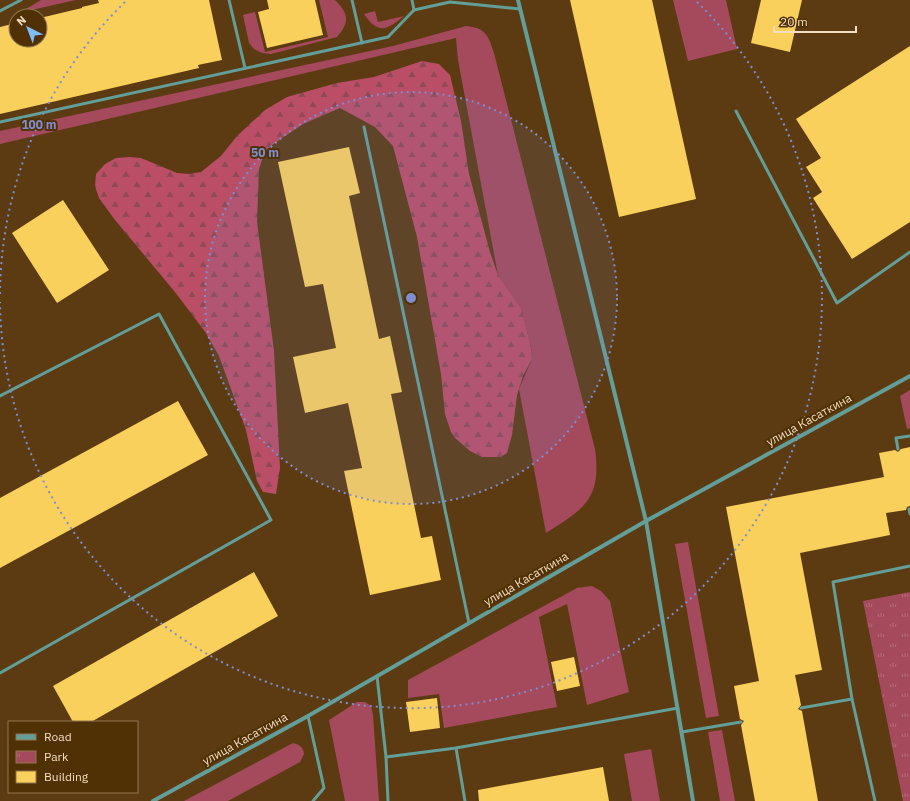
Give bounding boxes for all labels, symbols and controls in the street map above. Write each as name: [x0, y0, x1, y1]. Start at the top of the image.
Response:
north arrow: [8, 8, 48, 48]
scale bar: [774, 8, 856, 34]
text: N: [14, 13, 29, 28]
text: 20 m: [780, 14, 808, 29]
text: 100 m: [21, 117, 57, 132]
text: 50 m: [251, 145, 279, 160]
centre of rings: [404, 291, 418, 305]
street label: улица Касаткина: [763, 390, 855, 449]
street label: улица Касаткина: [481, 548, 571, 609]
street label: улица Касаткина: [199, 709, 291, 768]
legend: [8, 721, 138, 793]
text: Road: [44, 729, 72, 744]
text: Park: [44, 749, 69, 764]
text: Building: [44, 769, 89, 784]

